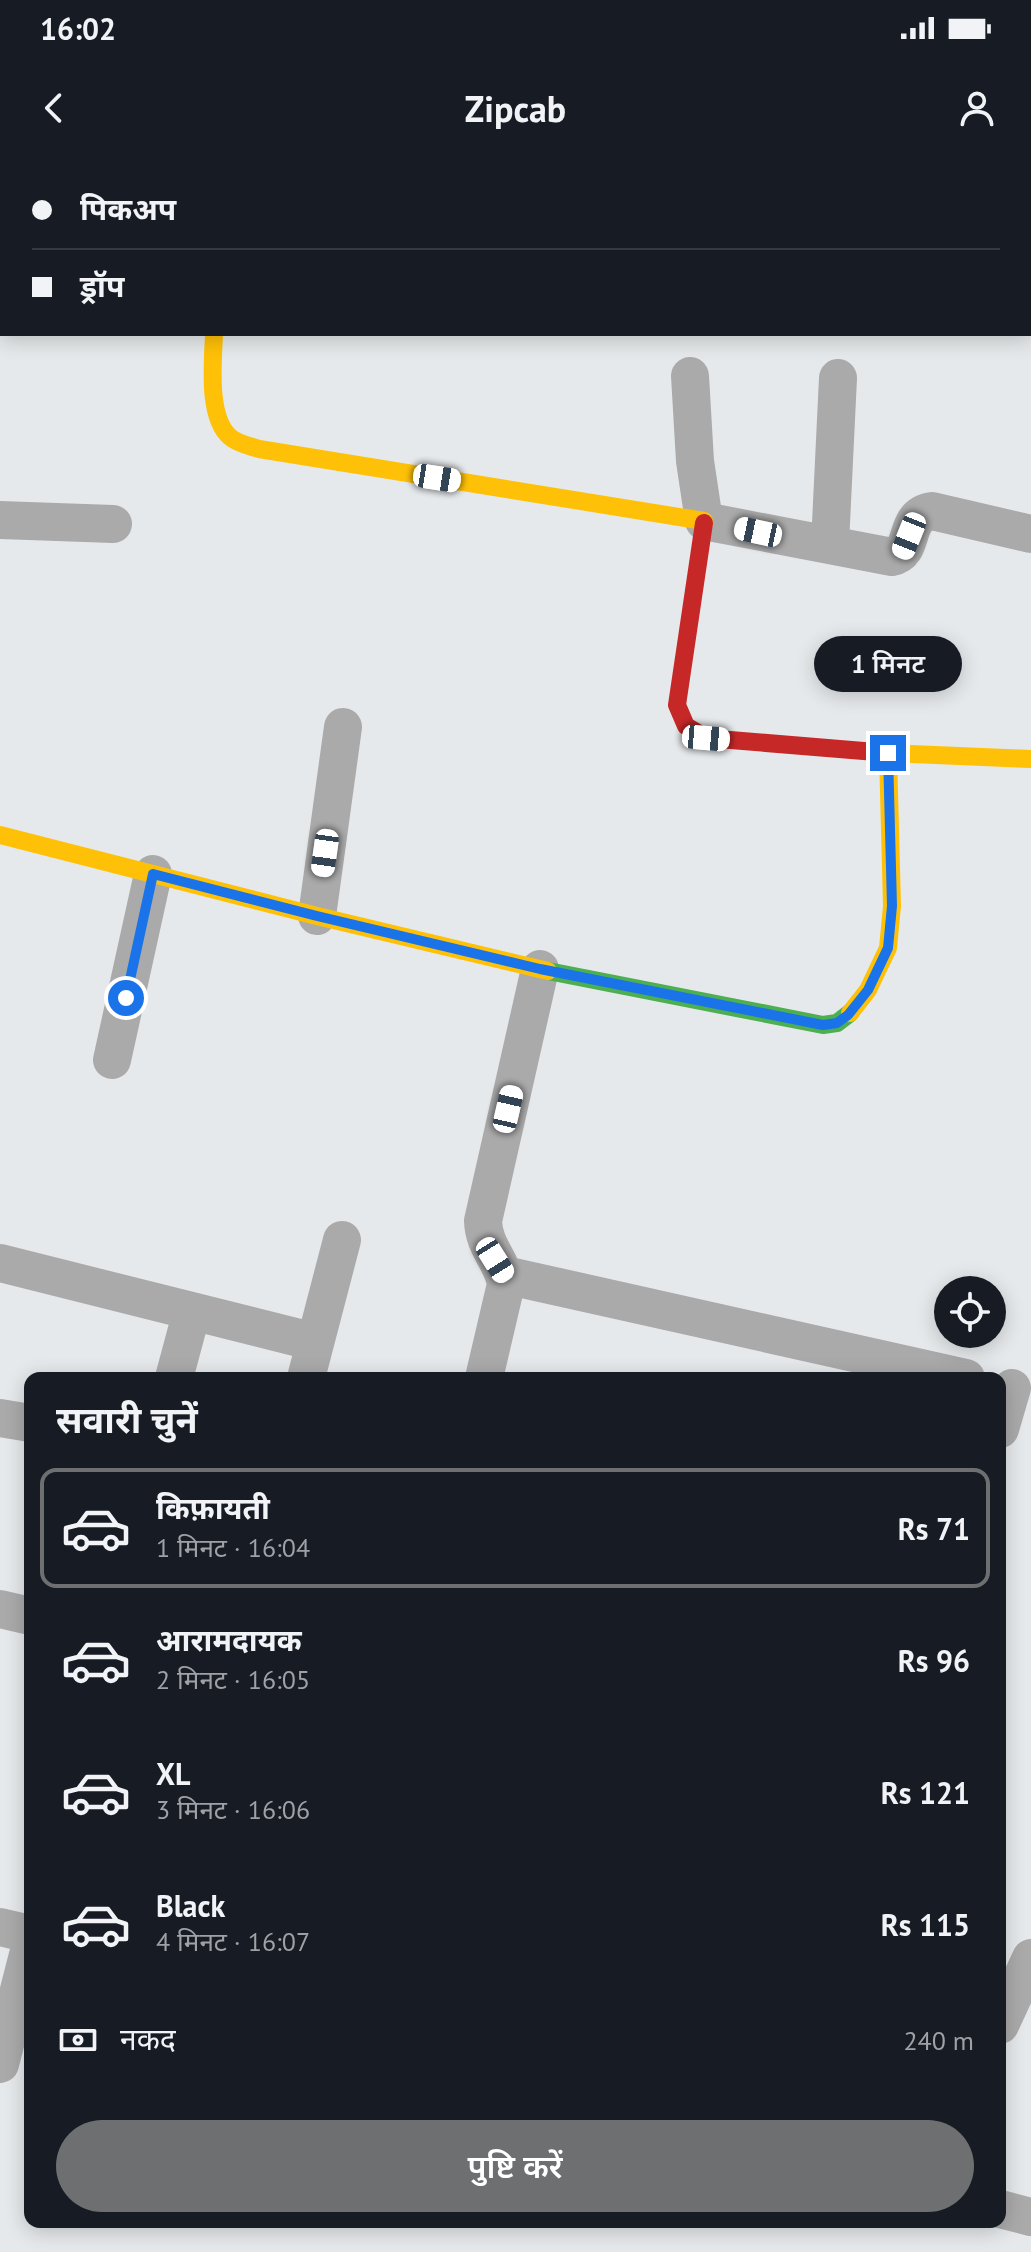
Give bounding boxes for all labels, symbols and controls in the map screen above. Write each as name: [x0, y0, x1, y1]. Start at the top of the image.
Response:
text: 16:02: [40, 9, 116, 48]
text: Zipcab: [465, 85, 566, 132]
icon: back: [32, 86, 76, 130]
icon: person: [955, 86, 999, 130]
text: पिकअप: [80, 189, 176, 228]
text: ड्रॉप: [80, 266, 124, 305]
car: [411, 462, 463, 494]
car: [889, 509, 929, 563]
car: [732, 515, 784, 549]
callout: 1 मिनट: [814, 637, 962, 693]
text: 1 मिनट: [851, 647, 925, 680]
car: [681, 724, 731, 752]
route end: [870, 735, 906, 771]
car: [310, 828, 340, 878]
route start: [108, 980, 144, 1016]
car: [491, 1083, 525, 1135]
car: [472, 1233, 518, 1287]
map controls: [934, 1276, 1006, 1348]
button: locate: [934, 1276, 1006, 1348]
text: सवारी चुनें: [56, 1396, 198, 1443]
text: किफ़ायती: [156, 1488, 270, 1527]
icon: car: [60, 1492, 132, 1564]
text: Rs 71: [898, 1509, 970, 1548]
text: 1 मिनट · 16:04: [156, 1531, 310, 1564]
text: आरामदायक: [156, 1620, 302, 1659]
icon: car: [60, 1624, 132, 1696]
text: Rs 96: [898, 1641, 970, 1680]
text: 2 मिनट · 16:05: [156, 1663, 310, 1696]
text: XL: [156, 1754, 190, 1793]
icon: car: [60, 1756, 132, 1828]
text: Rs 121: [881, 1773, 970, 1812]
text: 3 मिनट · 16:06: [156, 1793, 310, 1826]
text: Black: [156, 1886, 225, 1925]
icon: car: [60, 1888, 132, 1960]
text: Rs 115: [881, 1905, 970, 1944]
text: 4 मिनट · 16:07: [156, 1925, 310, 1958]
icon: cash: [56, 2018, 100, 2062]
text: नकद: [120, 2019, 176, 2058]
text: 240 m: [903, 2024, 974, 2057]
button: पुष्टि करें: [56, 2120, 974, 2212]

